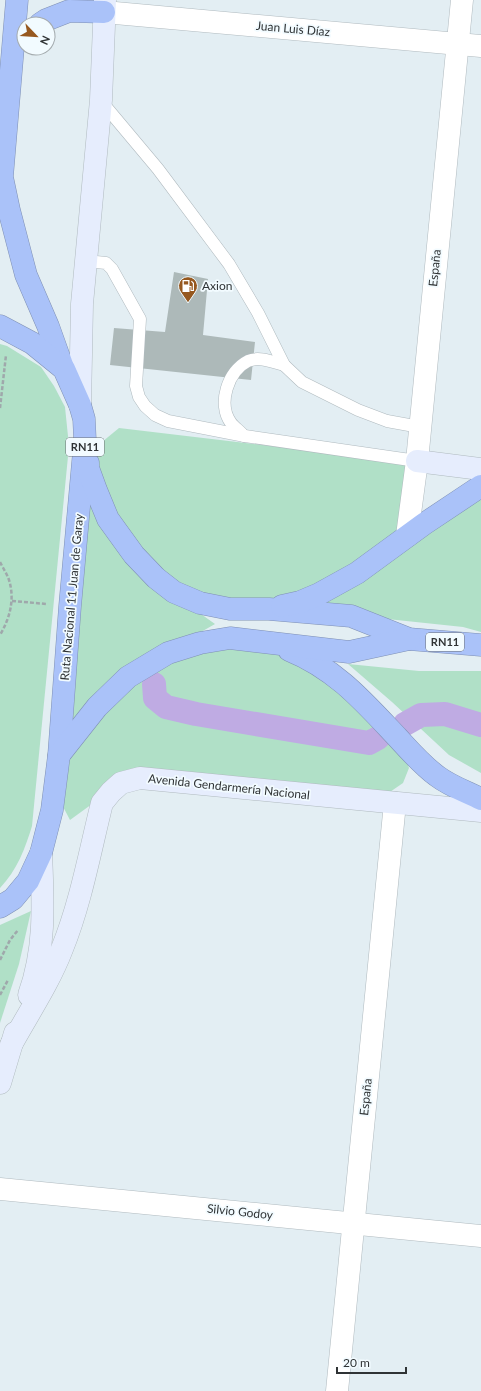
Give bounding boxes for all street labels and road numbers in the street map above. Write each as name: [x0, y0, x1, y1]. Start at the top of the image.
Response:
street label: Juan Luis Díaz: [255, 18, 331, 39]
street label: España: [425, 249, 444, 287]
road number: RN11: [66, 438, 104, 456]
street label: Ruta Nacional 11 Juan de Garay: [57, 512, 86, 681]
road number: RN11: [426, 633, 464, 651]
street label: Avenida Gendarmería Nacional: [147, 771, 311, 802]
street label: España: [356, 1078, 375, 1116]
street label: Silvio Godoy: [206, 1201, 275, 1223]

